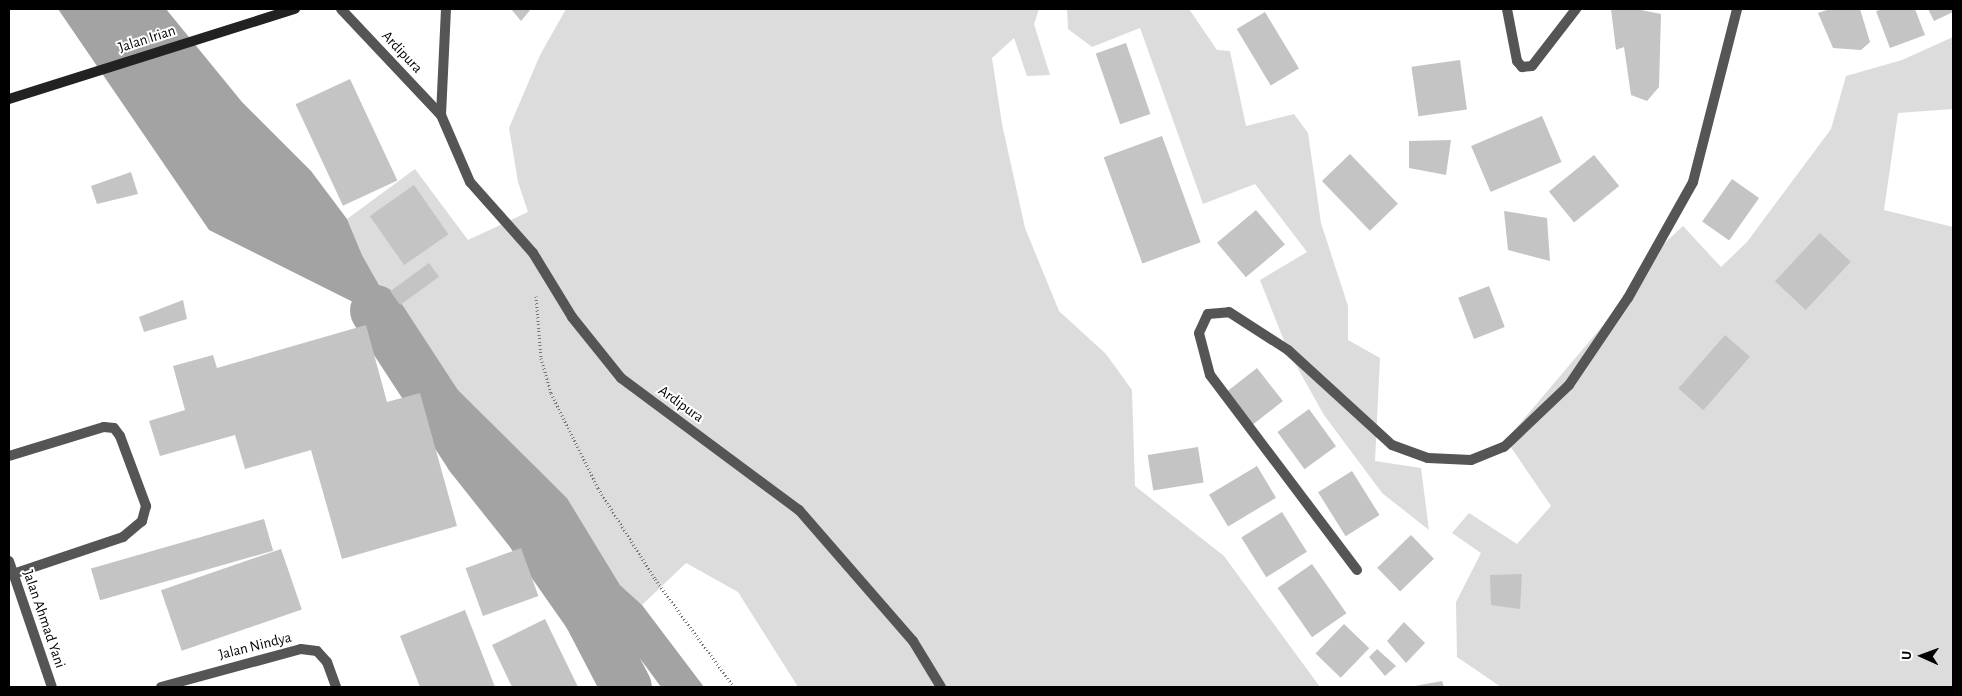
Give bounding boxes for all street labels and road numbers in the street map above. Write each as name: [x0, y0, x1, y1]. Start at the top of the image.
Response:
street label: Jalan Irian: [116, 21, 178, 57]
street label: Ardipura: [378, 27, 426, 77]
street label: Ardipura: [655, 382, 707, 426]
street label: Jalan Ahmad Yani: [19, 568, 69, 670]
street label: Jalan Nindya: [217, 628, 293, 664]

